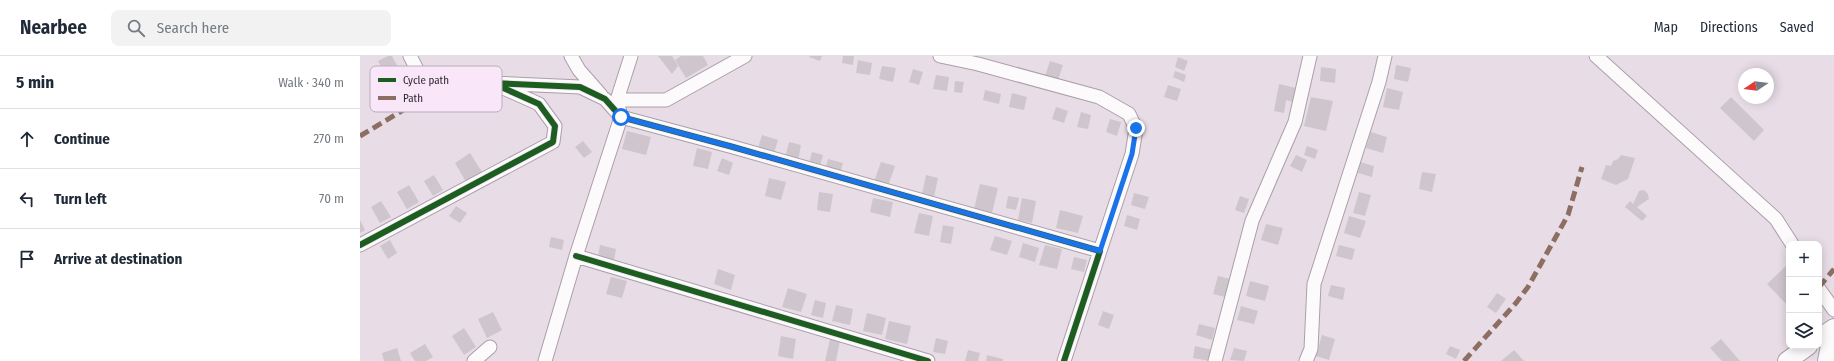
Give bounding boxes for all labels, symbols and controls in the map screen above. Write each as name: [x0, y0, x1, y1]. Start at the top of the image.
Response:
search box: [111, 10, 391, 46]
text: Nearbee: [20, 16, 87, 39]
icon: search: [125, 17, 147, 39]
text: Search here: [157, 19, 229, 37]
text: Map: [1654, 19, 1678, 36]
text: Directions: [1700, 19, 1758, 36]
text: Saved: [1780, 19, 1814, 36]
legend: [370, 66, 502, 112]
north arrow: [1738, 68, 1774, 104]
text: 5 min: [16, 72, 54, 93]
text: Cycle path: [403, 74, 449, 87]
text: Walk · 340 m: [278, 75, 344, 90]
text: Path: [403, 92, 423, 105]
route start: [612, 108, 630, 126]
route end: [1127, 119, 1145, 137]
icon: ahead: [16, 128, 38, 150]
text: Continue: [54, 130, 110, 148]
text: 270 m: [313, 131, 344, 146]
icon: left: [16, 188, 38, 210]
text: Turn left: [54, 190, 107, 208]
text: 70 m: [319, 191, 344, 206]
map controls: [1786, 241, 1822, 349]
button: +: [1786, 241, 1822, 277]
icon: arrive: [16, 248, 38, 270]
text: Arrive at destination: [54, 250, 182, 268]
button: −: [1786, 277, 1822, 313]
button: layers: [1786, 313, 1822, 349]

